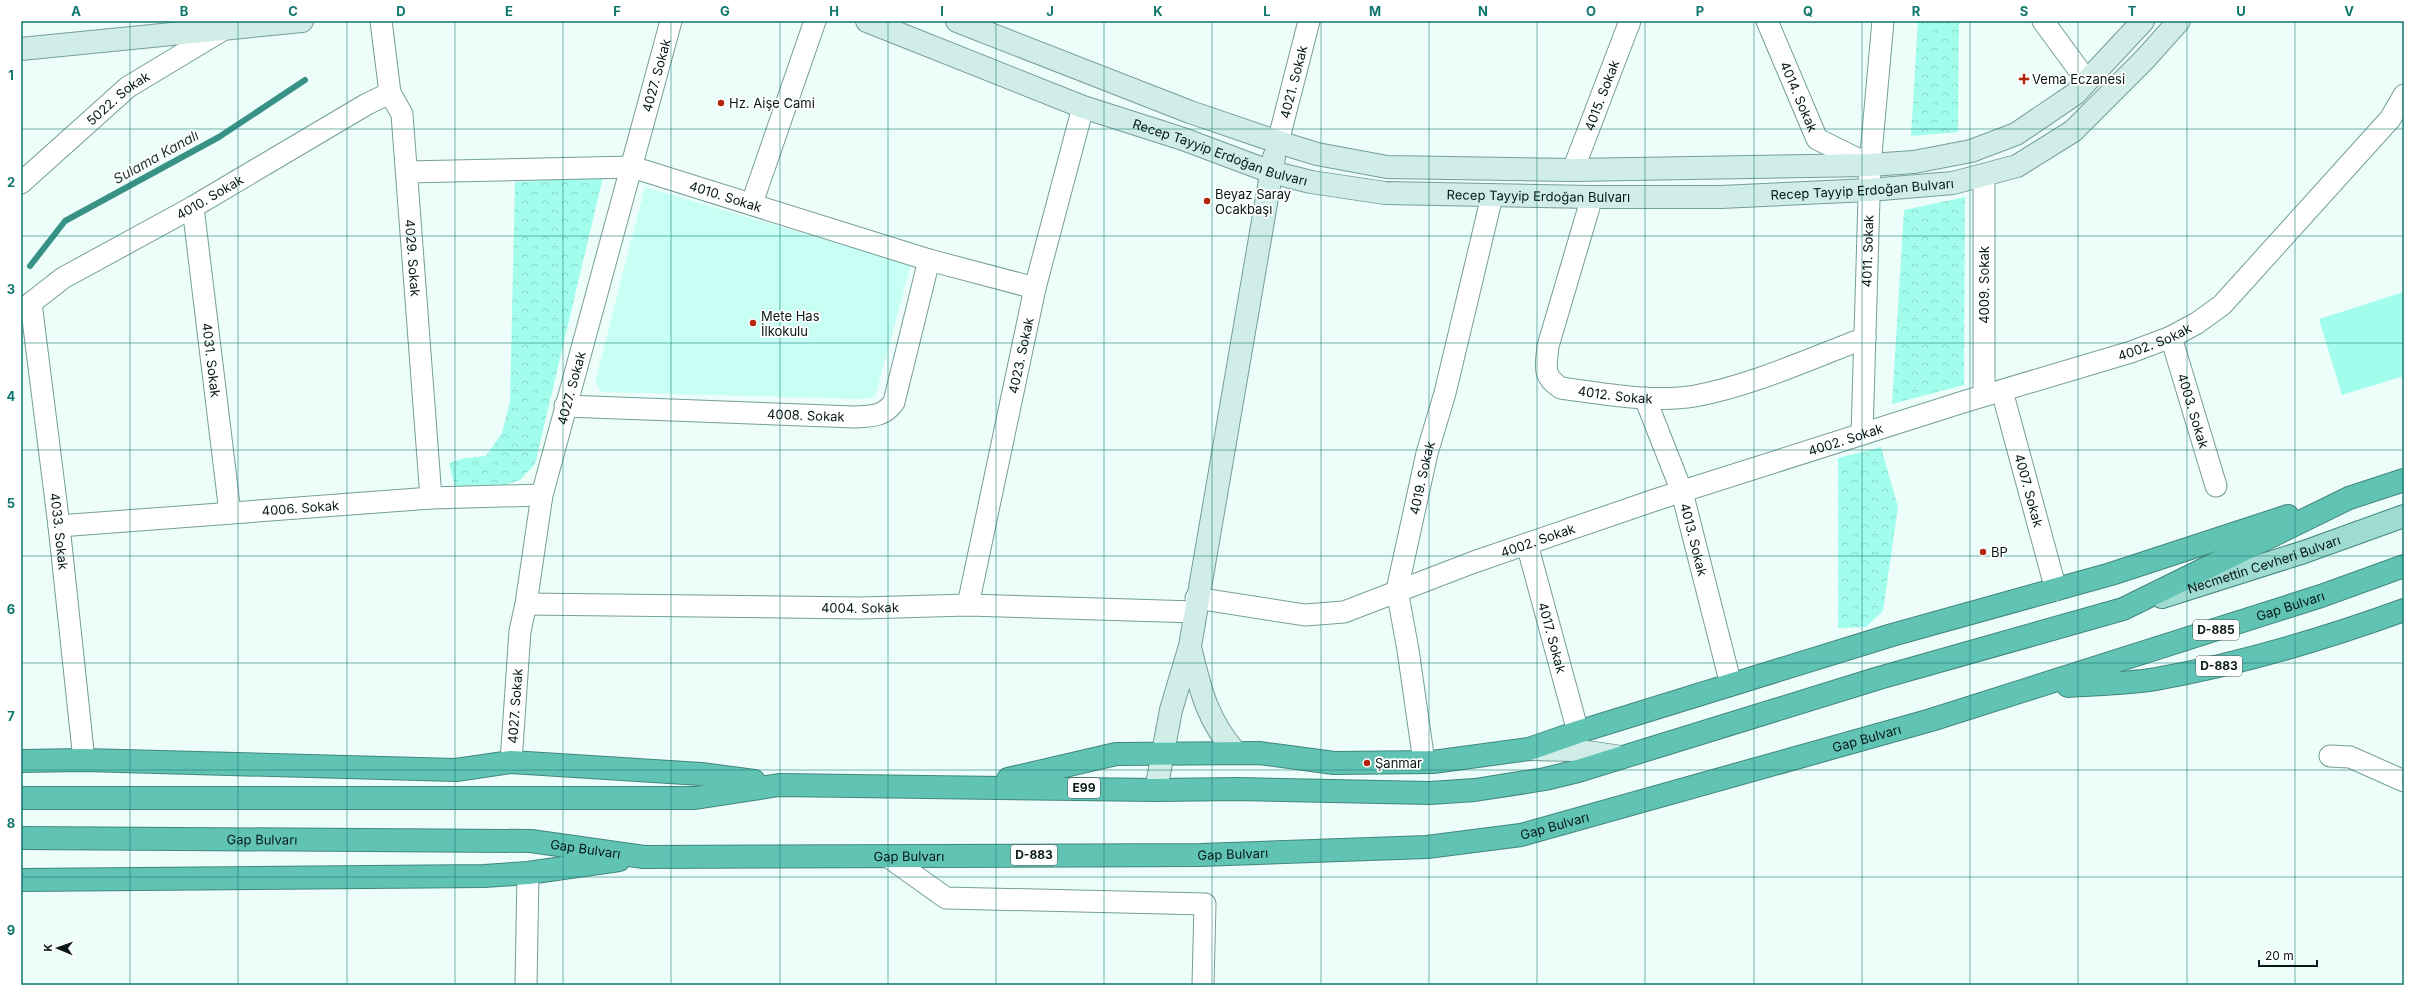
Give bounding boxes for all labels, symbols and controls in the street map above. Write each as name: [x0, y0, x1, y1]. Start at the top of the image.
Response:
text: A: [71, 3, 81, 19]
text: B: [180, 3, 189, 19]
text: C: [288, 3, 298, 19]
text: D: [396, 3, 406, 19]
text: E: [505, 3, 513, 19]
text: F: [613, 3, 621, 19]
text: G: [720, 3, 730, 19]
text: H: [829, 3, 839, 19]
text: I: [940, 3, 944, 19]
text: J: [1046, 3, 1054, 19]
text: K: [1153, 3, 1163, 19]
text: L: [1263, 3, 1271, 19]
text: M: [1369, 3, 1381, 19]
text: N: [1478, 3, 1488, 19]
text: O: [1586, 3, 1596, 19]
text: P: [1696, 3, 1704, 19]
text: Q: [1803, 3, 1813, 19]
text: R: [1912, 3, 1921, 19]
text: S: [2020, 3, 2028, 19]
text: T: [2128, 3, 2137, 19]
text: U: [2236, 3, 2246, 19]
text: V: [2344, 3, 2354, 19]
street label: 4027. Sokak: [639, 37, 674, 114]
street label: 4021. Sokak: [1276, 44, 1310, 120]
street label: 4015. Sokak: [1581, 58, 1622, 133]
street label: 4014. Sokak: [1777, 59, 1821, 134]
text: 1: [8, 67, 14, 83]
street label: 5022. Sokak: [83, 68, 153, 129]
place label: Vema Eczanesi: [2032, 71, 2125, 87]
marker: Vema Eczanesi: [2019, 74, 2029, 84]
place label: Hz. Aişe Cami: [729, 95, 815, 111]
marker: Hz. Aişe Cami: [716, 98, 726, 108]
street label: Recep Tayyip Erdoğan Bulvarı: [1131, 115, 1309, 189]
water label: Sulama Kanalı: [110, 126, 201, 187]
street label: 4010. Sokak: [173, 171, 246, 223]
text: 2: [7, 174, 15, 190]
street label: Recep Tayyip Erdoğan Bulvarı: [1770, 175, 1954, 203]
street label: 4010. Sokak: [687, 177, 764, 215]
place label: Beyaz Saray Ocakbaşı: [1215, 186, 1291, 217]
street label: Recep Tayyip Erdoğan Bulvarı: [1447, 186, 1630, 205]
marker: Beyaz Saray Ocakbaşı: [1202, 196, 1212, 206]
street label: 4011. Sokak: [1858, 215, 1877, 287]
street label: 4029. Sokak: [402, 219, 424, 297]
street label: 4009. Sokak: [1976, 246, 1992, 324]
text: 3: [7, 281, 15, 297]
place label: Mete Has İlkokulu: [761, 308, 820, 339]
street label: 4023. Sokak: [1005, 316, 1037, 395]
marker: Mete Has İlkokulu: [748, 318, 758, 328]
street label: 4002. Sokak: [2116, 320, 2194, 364]
street label: 4031. Sokak: [199, 322, 224, 398]
street label: 4027. Sokak: [553, 350, 589, 427]
street label: 4003. Sokak: [2174, 371, 2212, 450]
street label: 4012. Sokak: [1577, 383, 1653, 406]
text: 4: [7, 388, 16, 404]
street label: 4008. Sokak: [767, 406, 845, 425]
street label: 4002. Sokak: [1806, 420, 1885, 459]
street label: 4019. Sokak: [1406, 439, 1438, 516]
street label: 4007. Sokak: [2011, 452, 2047, 529]
street label: 4033. Sokak: [47, 492, 72, 571]
text: 5: [7, 495, 15, 511]
street label: 4006. Sokak: [261, 497, 340, 519]
street label: 4013. Sokak: [1677, 501, 1711, 578]
street label: 4002. Sokak: [1498, 520, 1577, 560]
street label: Necmettin Cevheri Bulvarı: [2185, 532, 2343, 596]
place label: BP: [1991, 544, 2008, 560]
marker: BP: [1978, 547, 1988, 557]
street label: Gap Bulvarı: [2254, 587, 2327, 624]
street label: 4004. Sokak: [821, 599, 899, 616]
street label: 4017. Sokak: [1535, 600, 1570, 675]
text: 6: [7, 601, 15, 617]
road number: D-885: [2193, 620, 2239, 640]
road number: D-883: [2196, 656, 2242, 676]
street label: 4027. Sokak: [504, 668, 525, 744]
text: 7: [7, 708, 15, 724]
street label: Gap Bulvarı: [1830, 721, 1903, 755]
place label: Şanmar: [1375, 755, 1422, 771]
marker: Şanmar: [1362, 758, 1372, 768]
road number: E99: [1068, 778, 1100, 798]
street label: Gap Bulvarı: [1518, 808, 1591, 843]
text: 8: [7, 815, 15, 831]
street label: Gap Bulvarı: [227, 831, 297, 848]
street label: Gap Bulvarı: [549, 836, 622, 862]
road number: D-883: [1011, 845, 1057, 865]
street label: Gap Bulvarı: [1197, 845, 1269, 863]
street label: Gap Bulvarı: [873, 848, 944, 864]
text: 9: [7, 922, 15, 938]
north arrow: [38, 928, 78, 968]
scale bar: [2259, 942, 2317, 968]
text: K: [41, 943, 55, 952]
text: 20 m: [2265, 948, 2294, 963]

